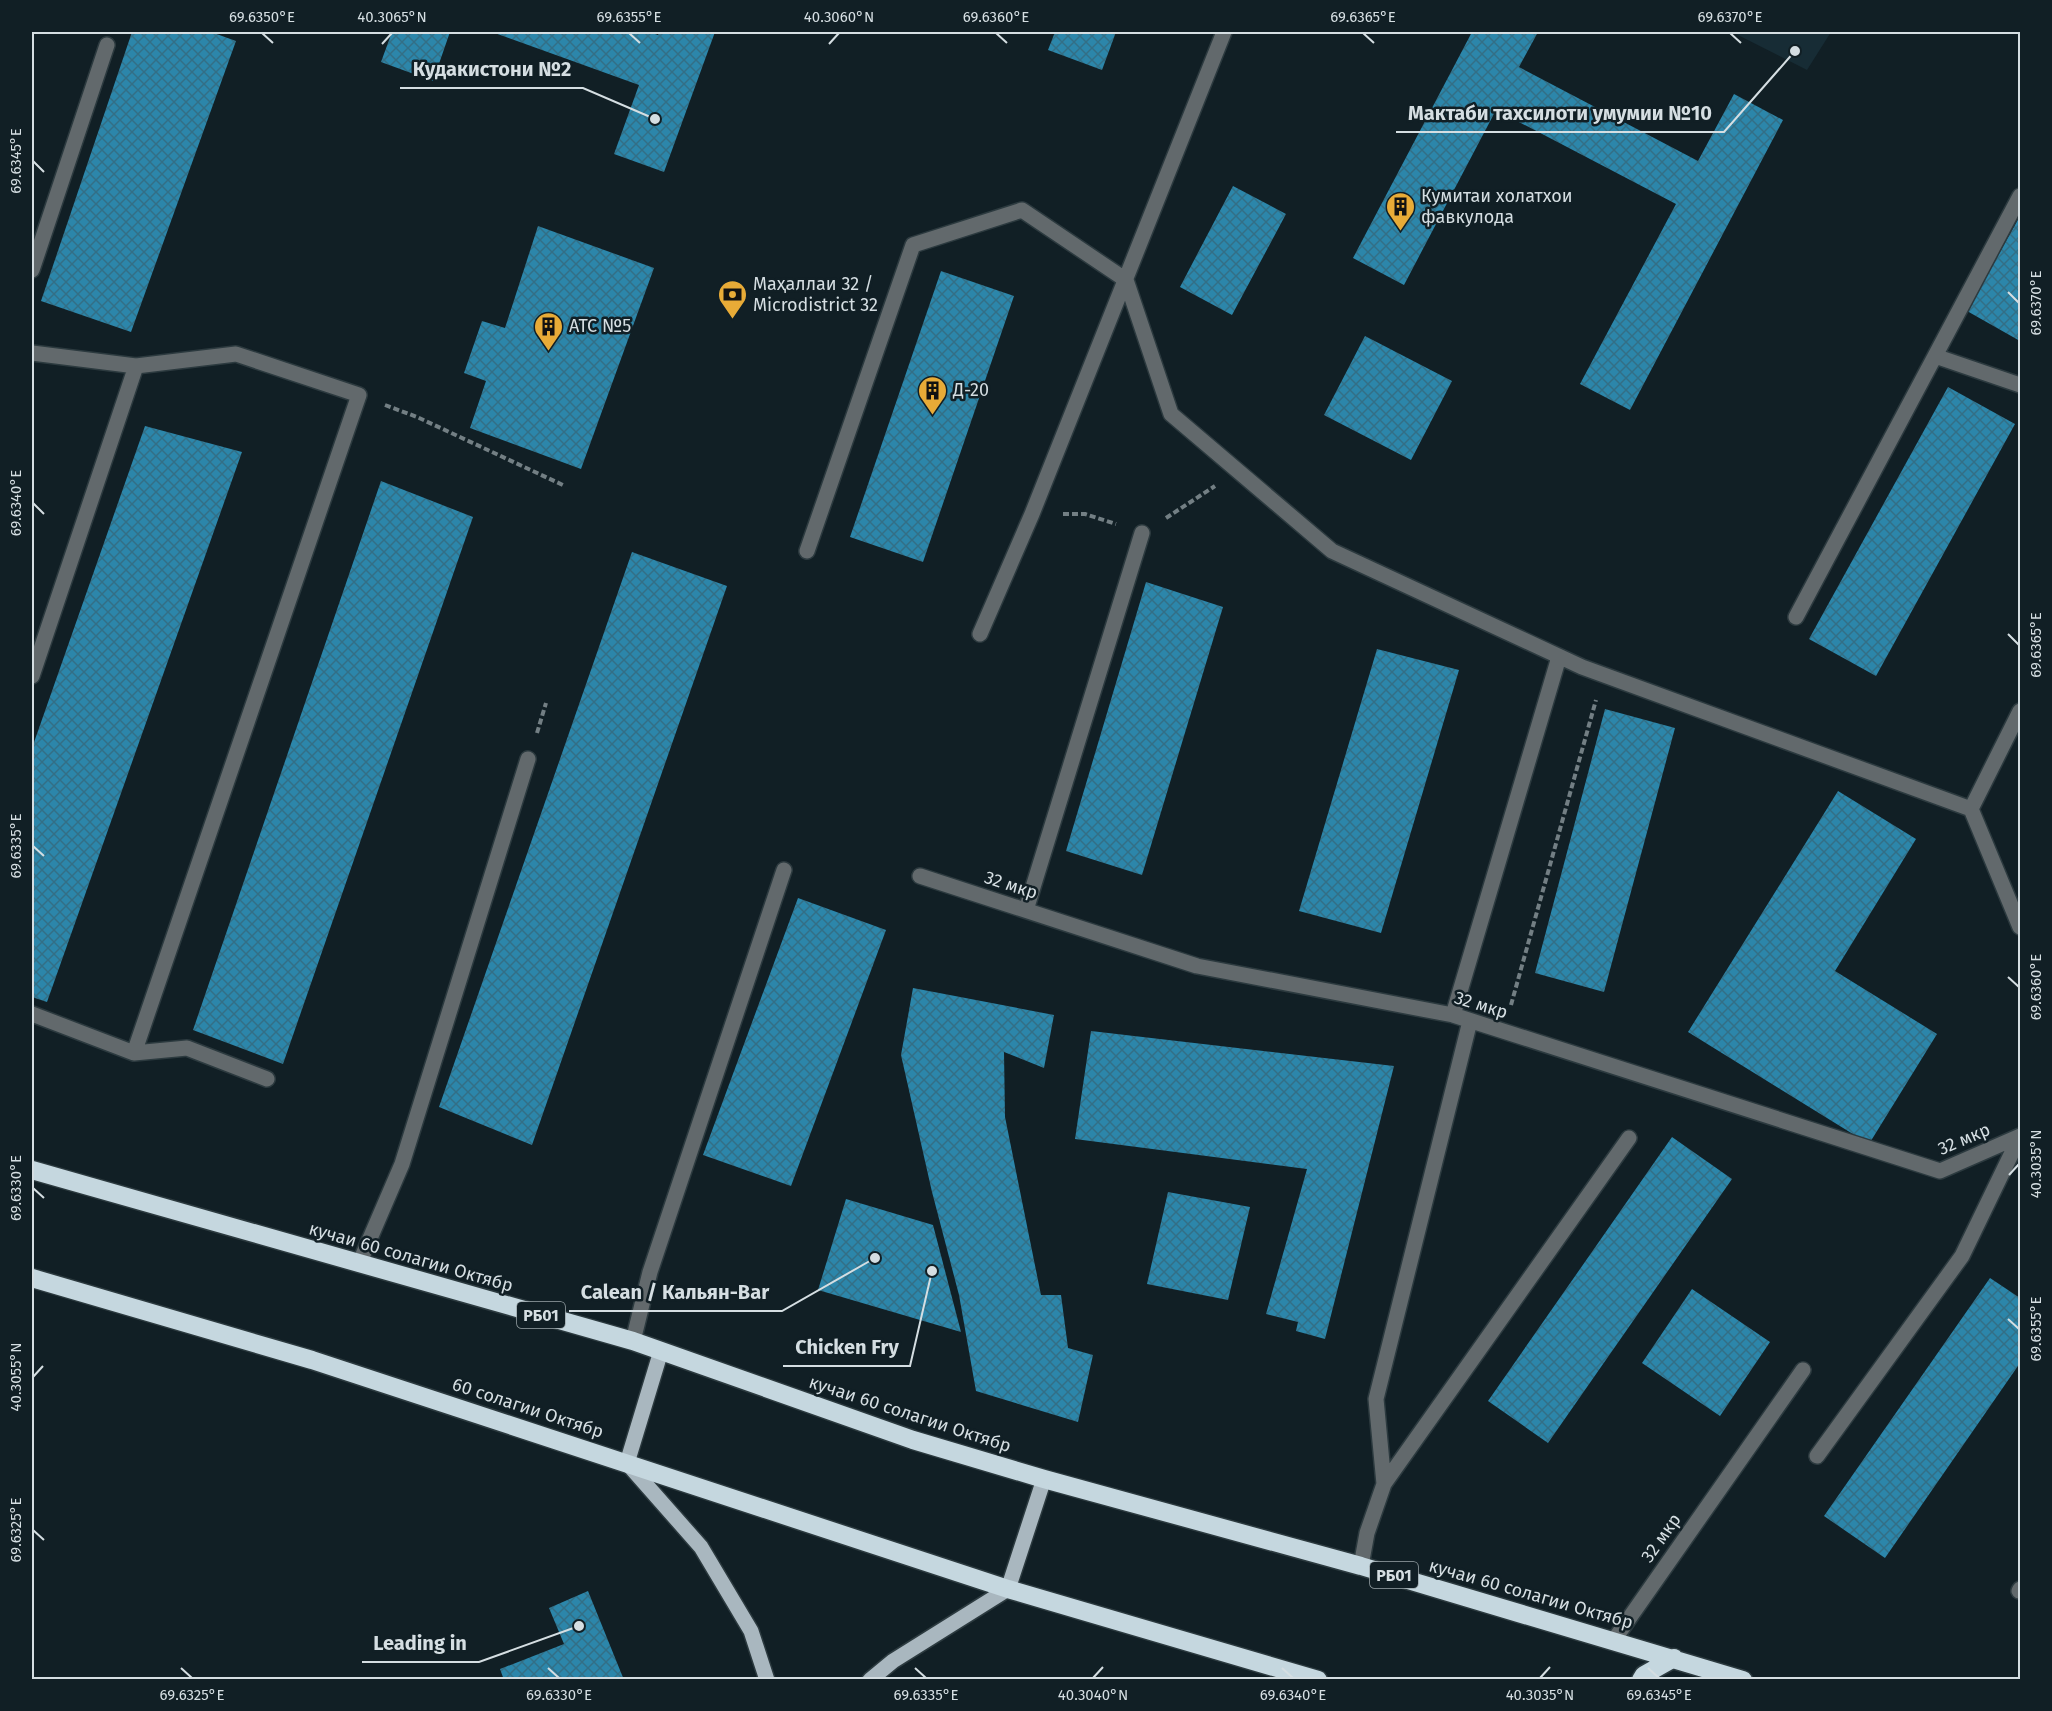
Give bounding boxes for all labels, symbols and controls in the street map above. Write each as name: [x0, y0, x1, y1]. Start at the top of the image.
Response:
text: 69.6350°E: [229, 8, 295, 26]
text: 40.3065°N: [357, 8, 427, 26]
text: 69.6355°E: [596, 8, 662, 26]
text: 40.3060°N: [804, 8, 874, 26]
text: 69.6360°E: [963, 8, 1029, 26]
text: 69.6365°E: [1330, 8, 1396, 26]
text: 69.6370°E: [1697, 8, 1763, 26]
callout: Кудакистони №2: [400, 50, 583, 88]
text: Кудакистони №2: [413, 57, 571, 81]
callout: Мактаби тахсилоти умумии №10: [1396, 94, 1724, 132]
text: Мактаби тахсилоти умумии №10: [1408, 101, 1712, 125]
text: 69.6345°E: [7, 128, 25, 194]
place label: Кумитаи холатхои фавкулода: [1421, 185, 1573, 228]
building icon: Кумитаи холатхои фавкулода: [1384, 190, 1416, 232]
text: 69.6370°E: [2027, 270, 2045, 336]
place label: Маҳаллаи 32 / Microdistrict 32: [753, 273, 878, 316]
bank icon: Маҳаллаи 32 / Microdistrict 32: [716, 278, 748, 320]
building icon: АТС №5: [532, 310, 564, 352]
place label: АТС №5: [569, 315, 631, 337]
building icon: Д-20: [916, 374, 948, 416]
place label: Д-20: [952, 379, 989, 401]
text: 69.6340°E: [7, 470, 25, 536]
text: 69.6365°E: [2027, 612, 2045, 678]
text: 69.6335°E: [7, 813, 25, 879]
street label: 32 мкр: [982, 866, 1040, 904]
text: 69.6360°E: [2027, 954, 2045, 1020]
street label: 32 мкр: [1452, 986, 1510, 1024]
street label: 32 мкр: [1935, 1118, 1993, 1160]
text: 40.3035°N: [2027, 1130, 2045, 1198]
text: 69.6330°E: [7, 1155, 25, 1221]
street label: кучаи 60 солагии Октябр: [306, 1217, 516, 1297]
callout: Calean / Кальян-Bar: [569, 1273, 782, 1311]
text: Calean / Кальян-Bar: [581, 1280, 770, 1304]
text: 69.6355°E: [2027, 1296, 2045, 1362]
road number: РБ01: [517, 1302, 565, 1328]
callout: Chicken Fry: [783, 1328, 910, 1366]
text: Chicken Fry: [795, 1335, 899, 1359]
text: 40.3055°N: [7, 1343, 25, 1411]
street label: кучаи 60 солагии Октябр: [806, 1371, 1014, 1457]
street label: 60 солагии Октябр: [450, 1373, 606, 1443]
text: 69.6325°E: [7, 1498, 25, 1562]
street label: 32 мкр: [1636, 1509, 1686, 1567]
street label: кучаи 60 солагии Октябр: [1426, 1554, 1636, 1634]
road number: РБ01: [1370, 1562, 1418, 1588]
callout: Leading in: [362, 1624, 479, 1662]
text: Leading in: [373, 1631, 467, 1655]
text: 69.6325°E: [160, 1686, 224, 1704]
text: 69.6330°E: [526, 1686, 592, 1704]
text: 69.6335°E: [893, 1686, 959, 1704]
text: 40.3040°N: [1058, 1686, 1128, 1704]
text: 69.6340°E: [1260, 1686, 1326, 1704]
text: 40.3035°N: [1506, 1686, 1574, 1704]
text: 69.6345°E: [1626, 1686, 1692, 1704]

